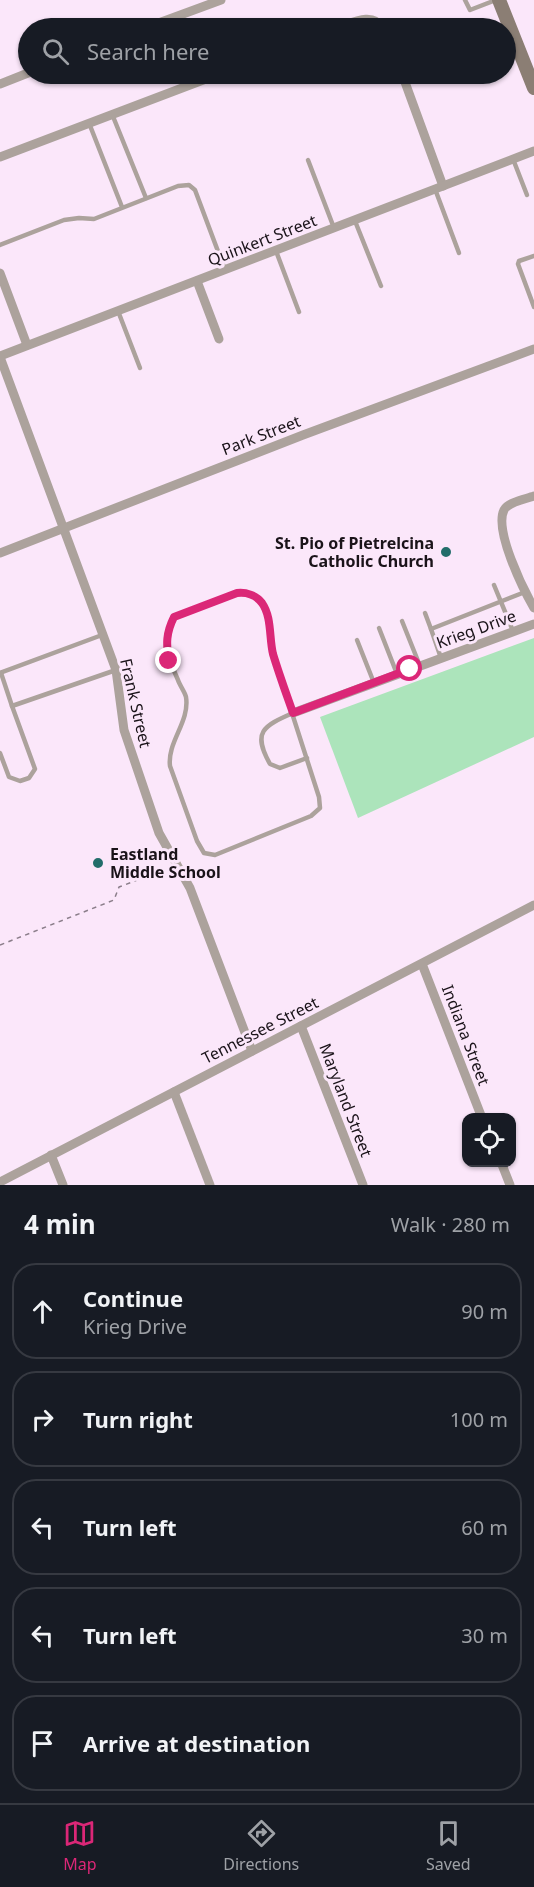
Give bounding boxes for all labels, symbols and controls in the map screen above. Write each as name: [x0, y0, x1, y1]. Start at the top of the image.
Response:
search box: [18, 18, 516, 84]
icon: search: [39, 35, 72, 68]
text: Search here: [87, 36, 209, 66]
street label: Quinkert Street: [204, 209, 320, 271]
street label: Park Street: [218, 410, 304, 460]
place label: St. Pio of Pietrelcina Catholic Church: [275, 532, 434, 572]
marker: St. Pio of Pietrelcina Catholic Church: [439, 545, 453, 559]
street label: Krieg Drive: [433, 604, 519, 654]
route end: [155, 647, 181, 673]
route start: [396, 655, 422, 681]
street label: Frank Street: [115, 656, 157, 750]
place label: Eastland Middle School: [110, 843, 221, 883]
marker: Eastland Middle School: [91, 856, 105, 870]
street label: Indiana Street: [437, 982, 495, 1089]
street label: Tennessee Street: [198, 991, 322, 1069]
street label: Maryland Street: [314, 1040, 378, 1160]
map controls: [462, 1113, 516, 1167]
button: locate: [462, 1113, 516, 1167]
text: 4 min: [24, 1206, 96, 1242]
text: Walk · 280 m: [391, 1211, 510, 1238]
text: Continue: [83, 1283, 183, 1313]
icon: ahead: [26, 1295, 59, 1328]
text: 90 m: [461, 1298, 508, 1325]
text: Krieg Drive: [83, 1313, 187, 1340]
icon: right: [26, 1403, 59, 1436]
text: Turn right: [83, 1404, 193, 1434]
text: 100 m: [450, 1406, 508, 1433]
icon: left: [26, 1511, 59, 1544]
text: Turn left: [83, 1512, 177, 1542]
text: 60 m: [461, 1514, 508, 1541]
icon: left: [26, 1619, 59, 1652]
text: Turn left: [83, 1620, 177, 1650]
text: 30 m: [461, 1622, 508, 1649]
icon: arrive: [26, 1727, 59, 1760]
text: Arrive at destination: [83, 1728, 310, 1758]
tab: Map: [63, 1817, 97, 1875]
tab: Directions: [223, 1817, 299, 1875]
tab: Saved: [426, 1817, 471, 1875]

